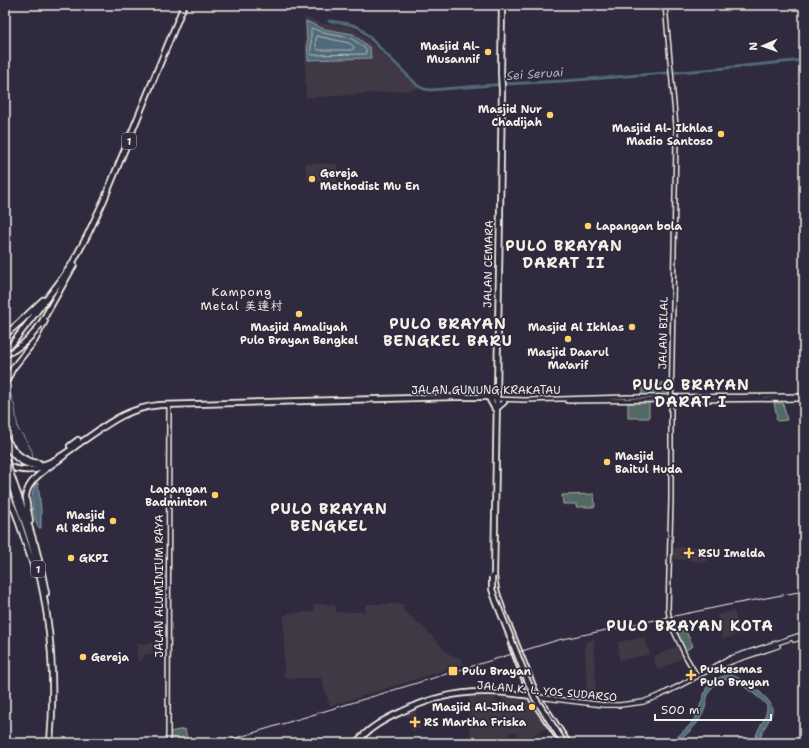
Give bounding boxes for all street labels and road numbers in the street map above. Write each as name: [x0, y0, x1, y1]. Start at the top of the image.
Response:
road number: 1: [122, 133, 136, 149]
street label: JALAN CEMARA: [480, 220, 497, 308]
street label: JALAN BILAL: [655, 297, 672, 369]
street label: JALAN GUNUNG KRAKATAU: [411, 383, 561, 398]
street label: JALAN ALUMINIUM RAYA: [152, 515, 167, 657]
road number: 1: [31, 561, 45, 577]
street label: JALAN K. L. YOS SUDARSO: [476, 678, 618, 705]

